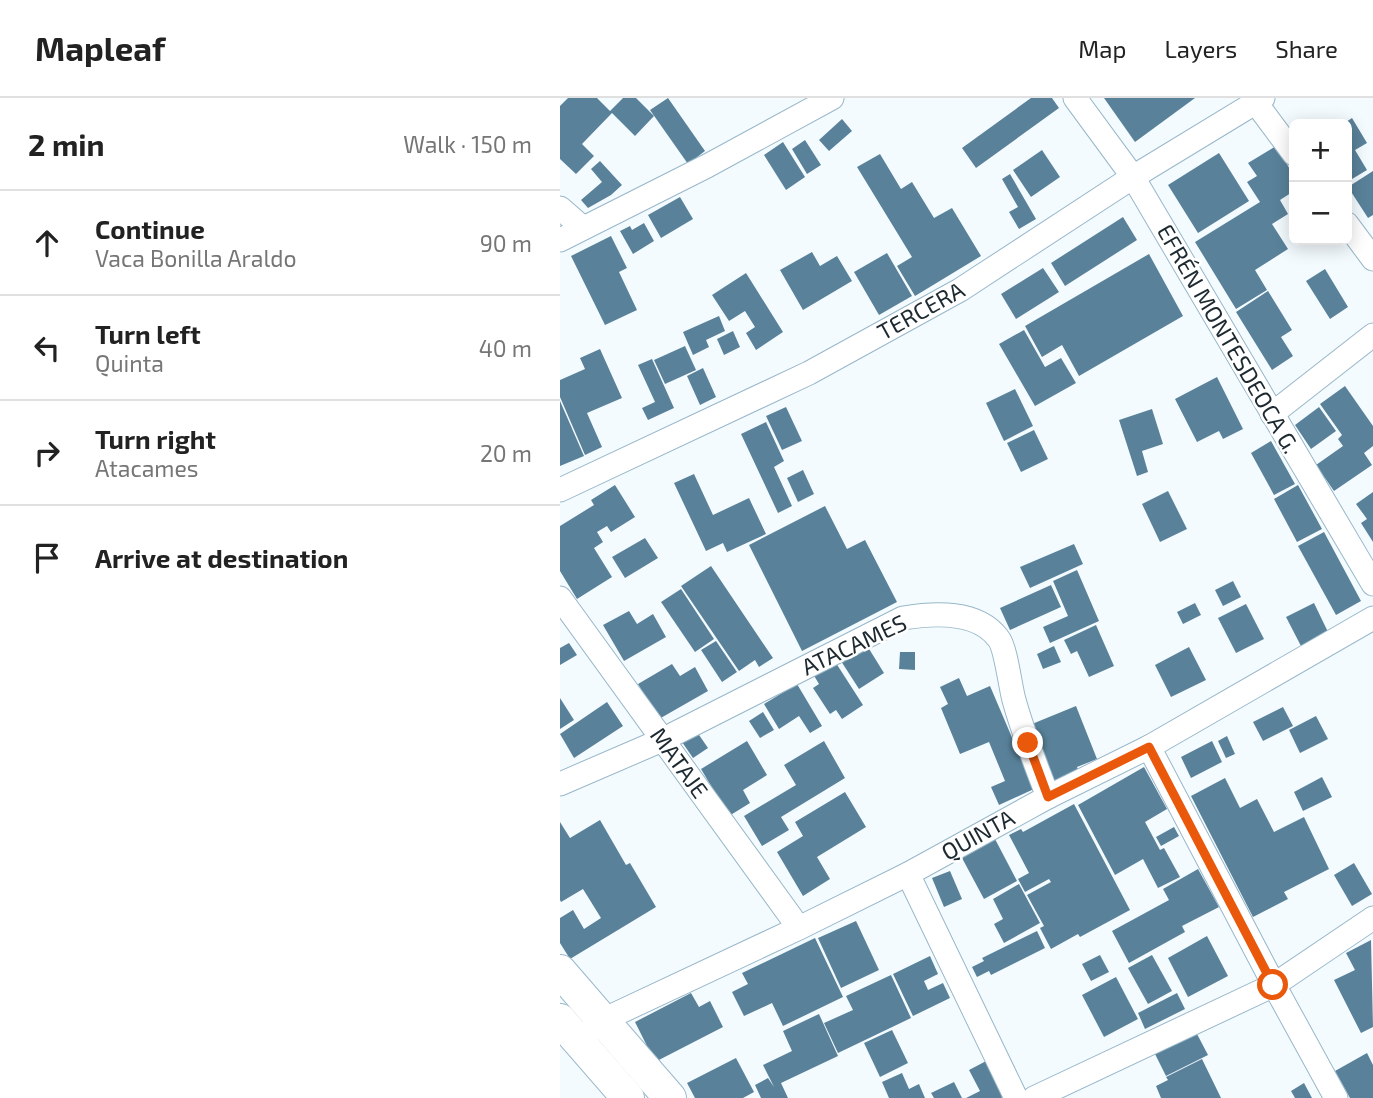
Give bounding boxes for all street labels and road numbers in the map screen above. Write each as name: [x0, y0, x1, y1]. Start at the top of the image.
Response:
street label: EFRÉN MONTESDEOCA G.: [1152, 219, 1306, 458]
street label: TERCERA: [872, 275, 969, 345]
street label: ATACAMES: [797, 608, 910, 681]
street label: MATAJE: [645, 722, 715, 803]
street label: QUINTA: [936, 802, 1020, 866]

